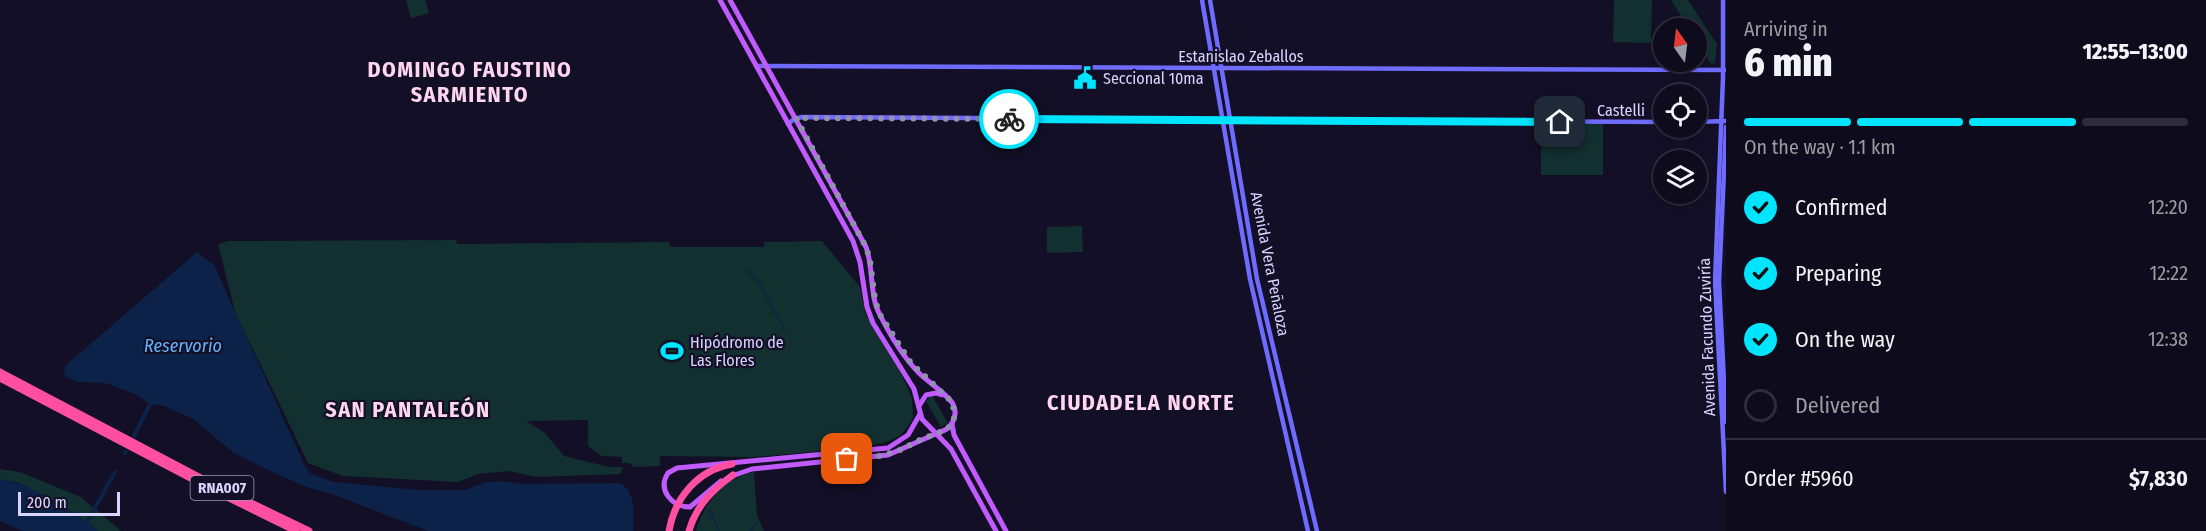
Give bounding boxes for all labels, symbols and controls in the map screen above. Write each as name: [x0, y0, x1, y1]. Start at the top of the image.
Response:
text: Arriving in: [1744, 17, 1828, 41]
north arrow: [1653, 18, 1707, 72]
map controls: [1653, 18, 1707, 204]
text: 12:55–13:00: [2082, 38, 2188, 65]
text: 6 min: [1744, 40, 1833, 86]
street label: Estanislao Zeballos: [1178, 47, 1304, 66]
district label: DOMINGO FAUSTINO SARMIENTO: [368, 56, 572, 108]
public building icon: Seccional 10ma: [1072, 65, 1098, 91]
place label: Seccional 10ma: [1103, 69, 1204, 88]
button: locate: [1653, 84, 1707, 138]
courier: [979, 89, 1039, 149]
pin: [1534, 96, 1585, 147]
street label: Castelli: [1597, 101, 1645, 120]
icon: bike: [993, 103, 1026, 136]
icon: home: [1543, 105, 1576, 138]
text: On the way · 1.1 km: [1744, 135, 1896, 159]
button: layers: [1653, 150, 1707, 204]
street label: Avenida Vera Peñaloza: [1247, 190, 1293, 338]
icon: check: [1744, 191, 1777, 224]
text: Confirmed: [1795, 194, 1888, 221]
text: 12:20: [2148, 195, 2188, 219]
street label: Avenida Facundo Zuviría: [1695, 257, 1719, 416]
icon: check: [1744, 257, 1777, 290]
text: Preparing: [1795, 260, 1881, 287]
text: 12:22: [2150, 261, 2188, 285]
icon: check: [1744, 323, 1777, 356]
text: On the way: [1795, 326, 1895, 353]
text: 12:38: [2148, 327, 2188, 351]
place label: Hipódromo de Las Flores: [690, 333, 784, 370]
water label: Reservorio: [144, 335, 222, 357]
sports icon: Hipódromo de Las Flores: [659, 338, 685, 364]
district label: CIUDADELA NORTE: [1047, 389, 1235, 416]
text: Delivered: [1795, 392, 1880, 419]
district label: SAN PANTALEÓN: [325, 396, 491, 423]
pin: [821, 433, 872, 484]
icon: bag: [830, 442, 863, 475]
text: Order #5960: [1744, 465, 1854, 492]
text: $7,830: [2129, 465, 2188, 492]
road number: RNA007: [190, 476, 254, 500]
scale bar: [18, 489, 120, 516]
text: 200 m: [27, 493, 67, 512]

